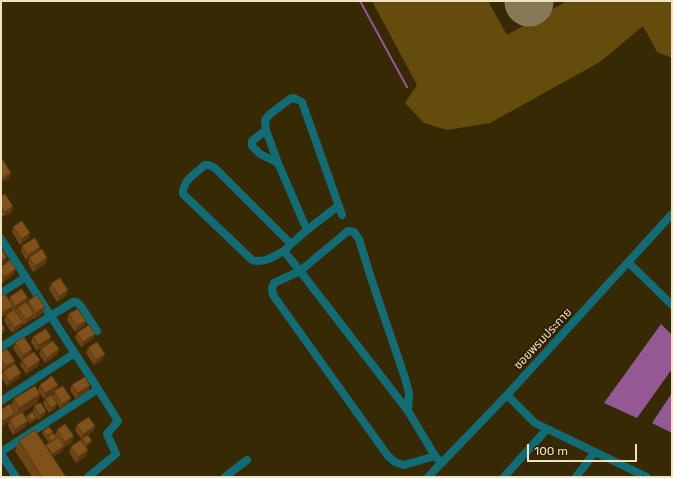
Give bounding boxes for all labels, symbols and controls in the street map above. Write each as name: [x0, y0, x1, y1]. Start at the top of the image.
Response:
street label: ซอยพรมประกาย: [511, 305, 575, 373]
scale bar: [529, 436, 639, 462]
text: 100 m: [534, 444, 568, 458]

